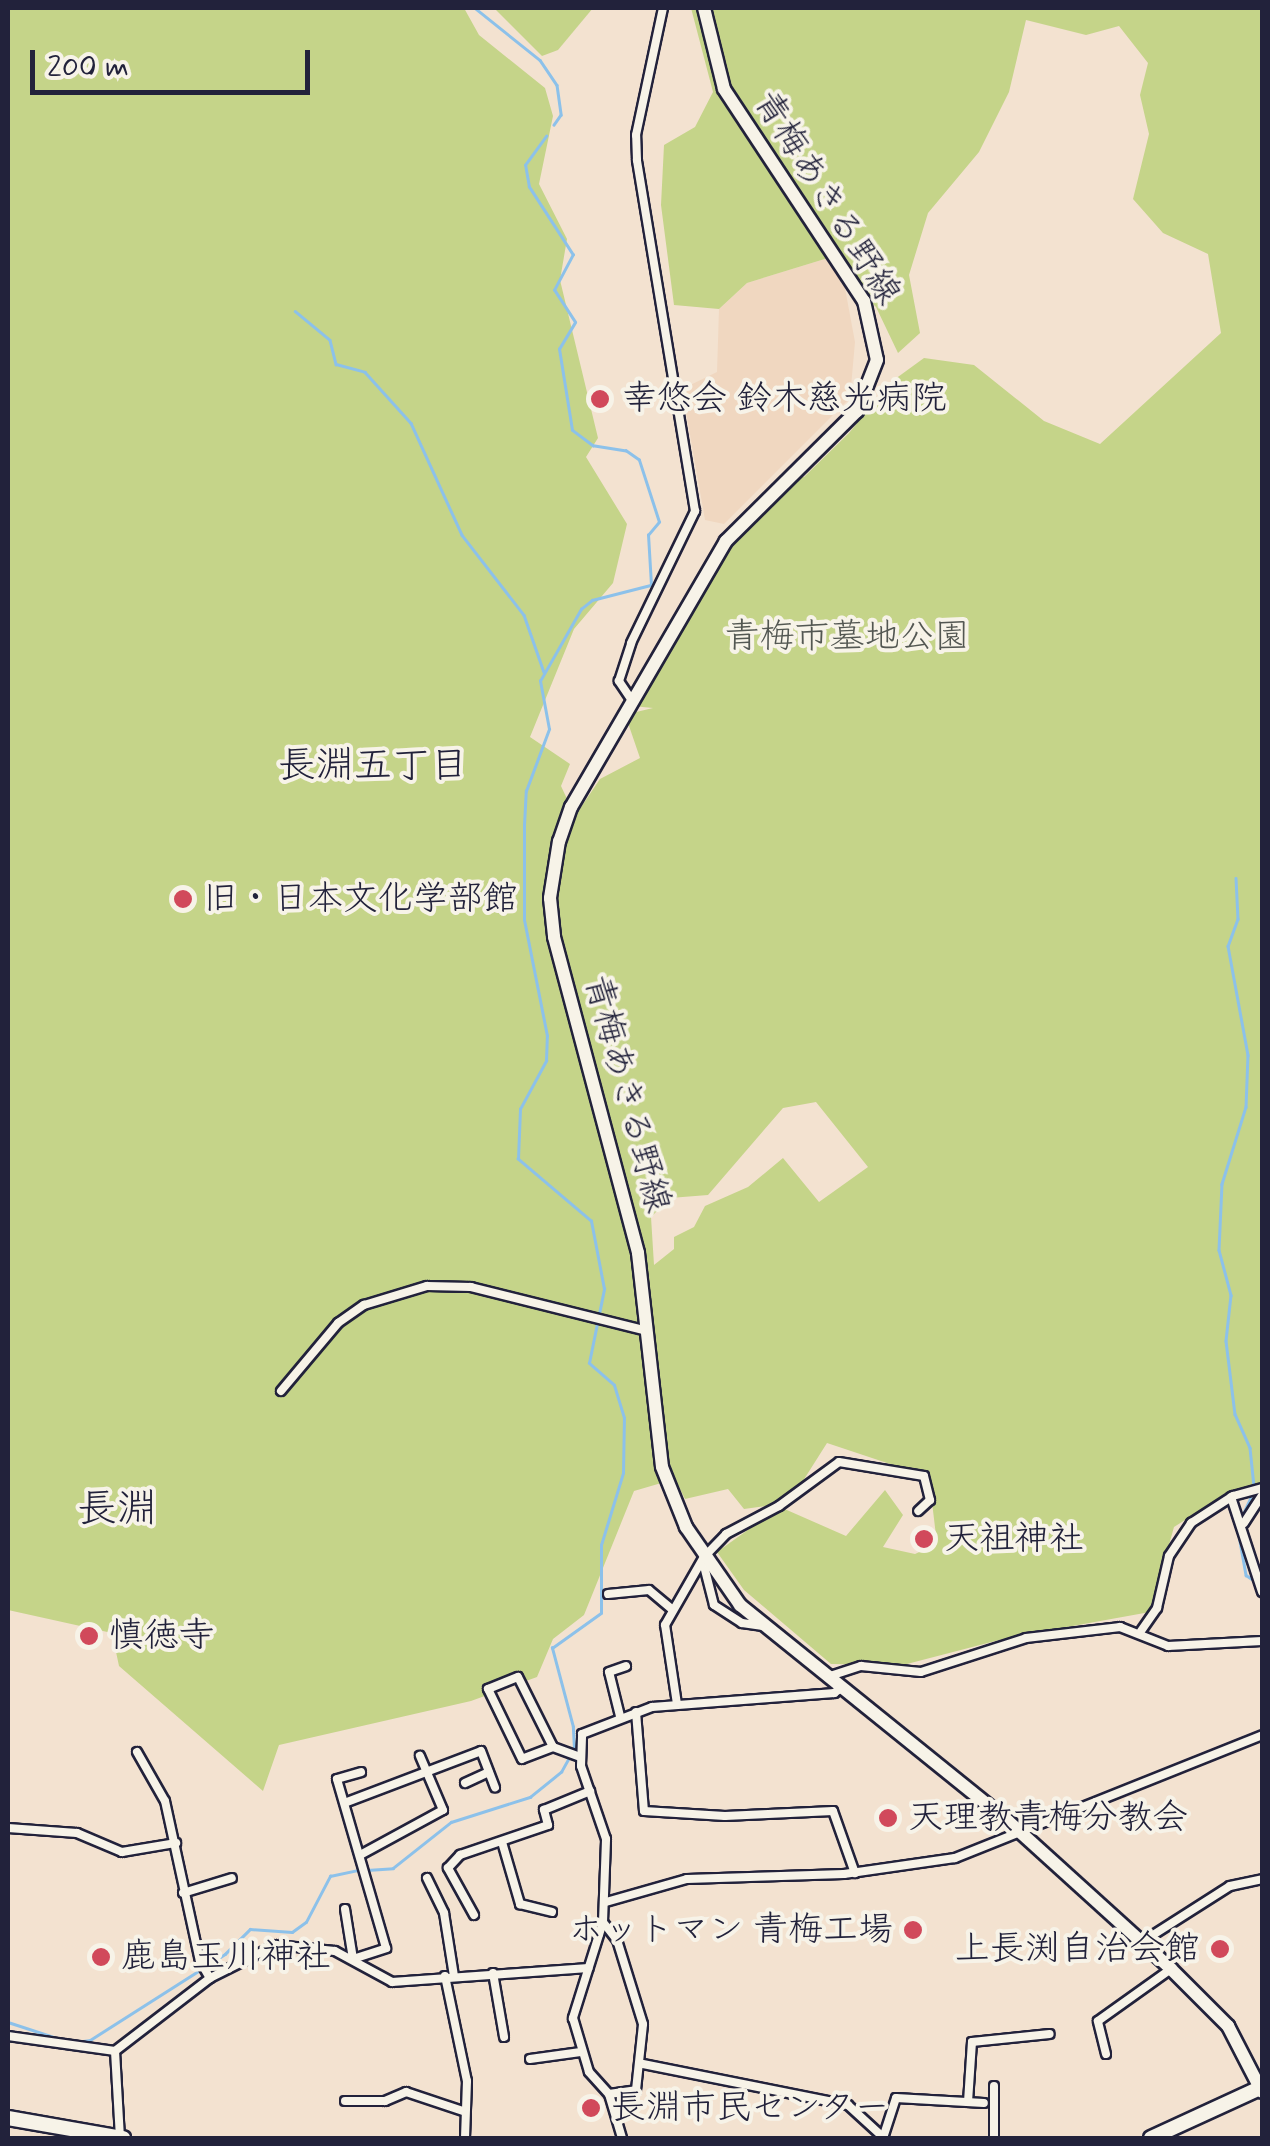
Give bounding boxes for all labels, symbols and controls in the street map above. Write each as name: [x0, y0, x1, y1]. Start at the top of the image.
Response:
scale bar: [35, 30, 315, 92]
text: 200 m: [47, 48, 129, 87]
street label: 青梅あきる野線: [744, 83, 910, 313]
place label: 幸悠会 鈴木慈光病院: [622, 378, 946, 420]
marker: 幸悠会 鈴木慈光病院: [587, 386, 613, 412]
park label: 青梅市墓地公園: [725, 616, 969, 658]
district label: 長淵五丁目: [278, 744, 468, 790]
place label: 旧・日本文化学部館: [203, 878, 518, 920]
marker: 旧・日本文化学部館: [172, 888, 194, 910]
street label: 青梅あきる野線: [575, 970, 679, 1218]
district label: 長淵: [77, 1486, 157, 1534]
place label: 天祖神社: [944, 1518, 1084, 1560]
marker: 天祖神社: [913, 1528, 935, 1550]
place label: 慎徳寺: [109, 1615, 214, 1657]
marker: 慎徳寺: [78, 1625, 100, 1647]
place label: 天理教青梅分教会: [908, 1797, 1188, 1839]
marker: 天理教青梅分教会: [877, 1807, 899, 1829]
place label: ホットマン 青梅工場: [569, 1909, 893, 1951]
marker: ホットマン 青梅工場: [902, 1919, 924, 1941]
place label: 上長渕自治会館: [955, 1928, 1200, 1970]
place label: 鹿島玉川神社: [121, 1936, 331, 1978]
marker: 上長渕自治会館: [1209, 1938, 1231, 1960]
marker: 鹿島玉川神社: [90, 1946, 112, 1968]
place label: 長淵市民センター: [611, 2087, 891, 2129]
marker: 長淵市民センター: [580, 2097, 602, 2119]

